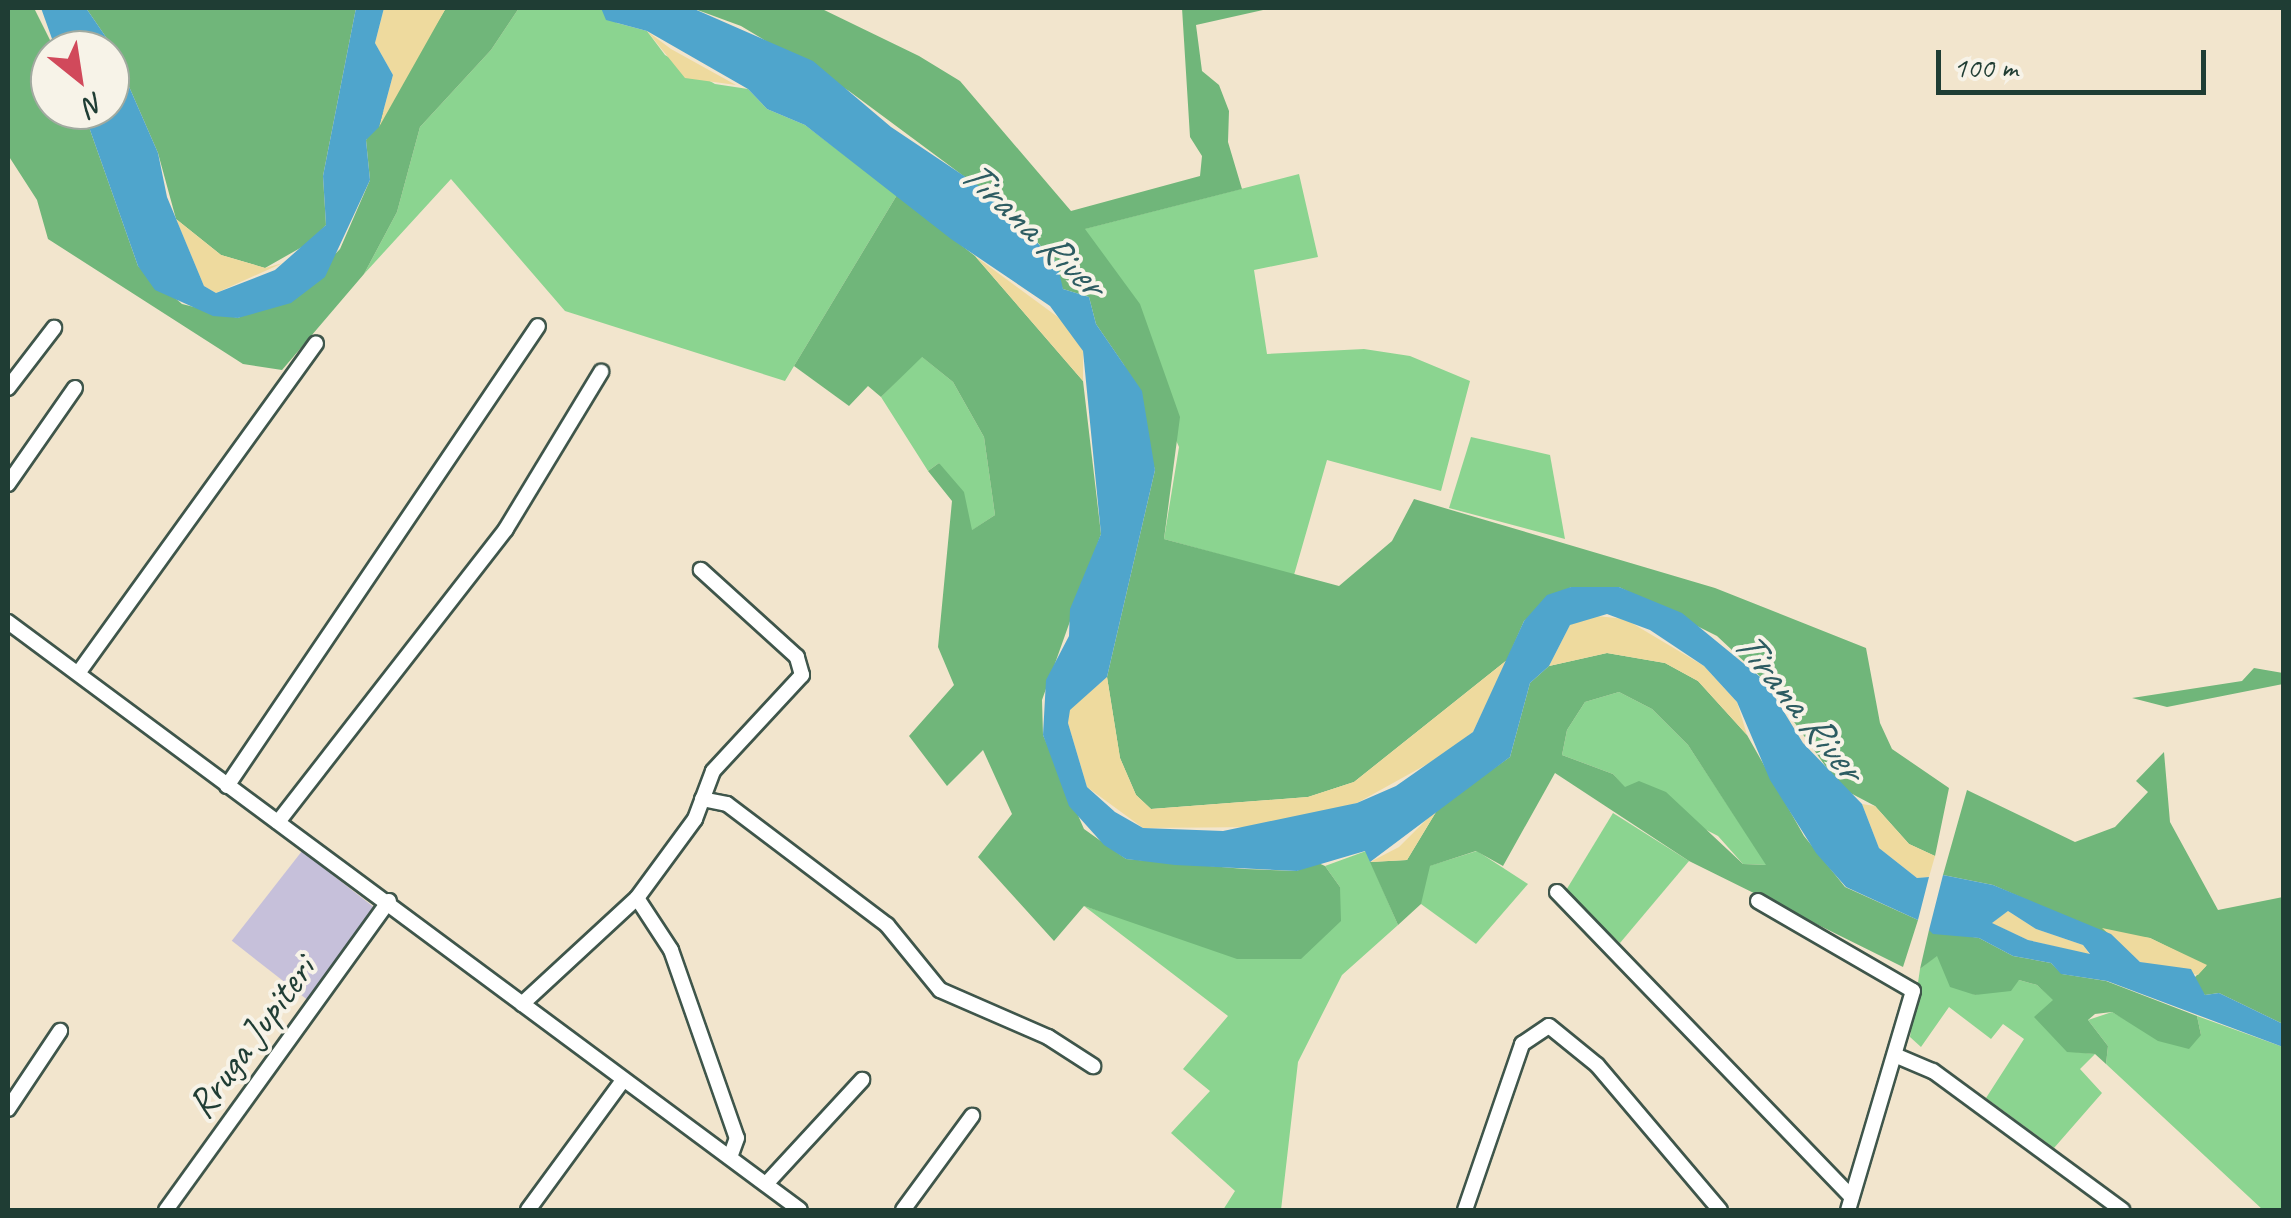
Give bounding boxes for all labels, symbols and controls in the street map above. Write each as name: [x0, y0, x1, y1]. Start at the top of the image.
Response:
north arrow: [30, 30, 130, 130]
scale bar: [1941, 30, 2211, 92]
text: 100 m: [1953, 48, 2018, 86]
text: N: [78, 85, 111, 124]
water label: Tirana River: [949, 149, 1115, 307]
water label: Tirana River: [1722, 620, 1874, 790]
street label: Rruga Jupiteri: [177, 947, 325, 1127]

